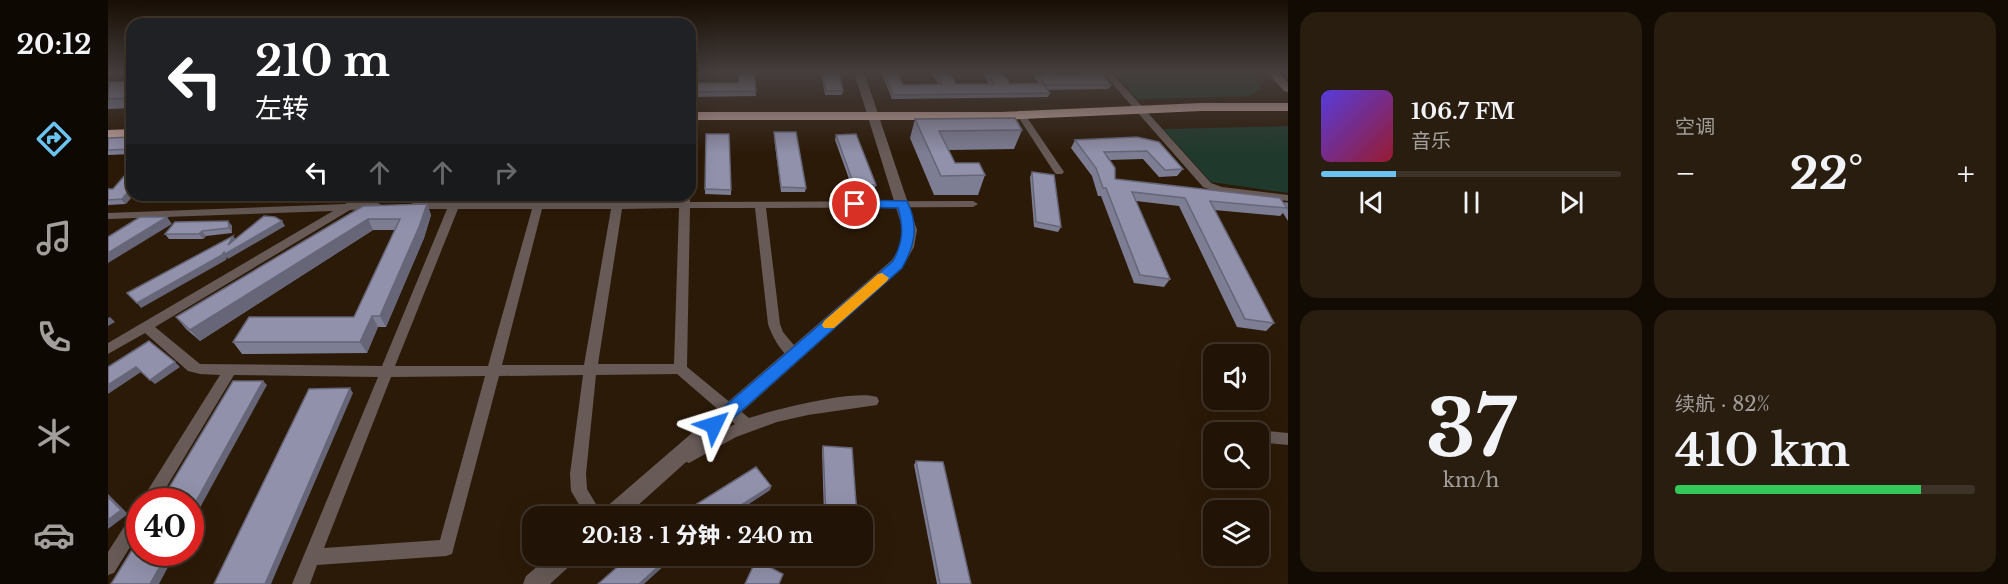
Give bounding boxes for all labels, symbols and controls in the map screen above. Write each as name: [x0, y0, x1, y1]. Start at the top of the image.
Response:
text: 20:12: [17, 28, 91, 61]
text: 210 m: [255, 35, 390, 87]
icon: left: [156, 42, 234, 120]
text: 左转: [255, 92, 309, 125]
text: 106.7 FM: [1411, 98, 1515, 125]
text: 空调: [1675, 115, 1715, 139]
icon: directions: [33, 118, 75, 160]
text: 音乐: [1411, 129, 1451, 153]
text: 22°: [1790, 145, 1863, 201]
text: −: [1675, 153, 1696, 194]
text: +: [1957, 153, 1975, 194]
icon: left: [300, 156, 333, 189]
icon: ahead: [363, 156, 396, 189]
icon: ahead: [426, 156, 459, 189]
icon: right: [489, 156, 522, 189]
pin: [829, 178, 880, 229]
icon: previous: [1355, 186, 1388, 219]
icon: pause: [1455, 186, 1488, 219]
icon: next: [1555, 186, 1588, 219]
icon: arrive: [838, 187, 871, 220]
icon: music: [33, 217, 75, 259]
icon: phone: [33, 316, 75, 358]
map controls: [1203, 344, 1269, 566]
button: sound: [1203, 344, 1269, 410]
text: 37: [1426, 380, 1516, 477]
text: 续航 · 82%: [1675, 392, 1770, 416]
position arrow: [682, 393, 746, 457]
icon: climate: [33, 415, 75, 457]
button: search: [1203, 422, 1269, 488]
text: 410 km: [1675, 422, 1850, 478]
text: km/h: [1443, 468, 1499, 492]
speed limit sign: 40: [126, 488, 204, 566]
button: layers: [1203, 500, 1269, 566]
icon: car: [33, 514, 75, 556]
text: 20:13 · 1 分钟 · 240 m: [582, 522, 813, 549]

